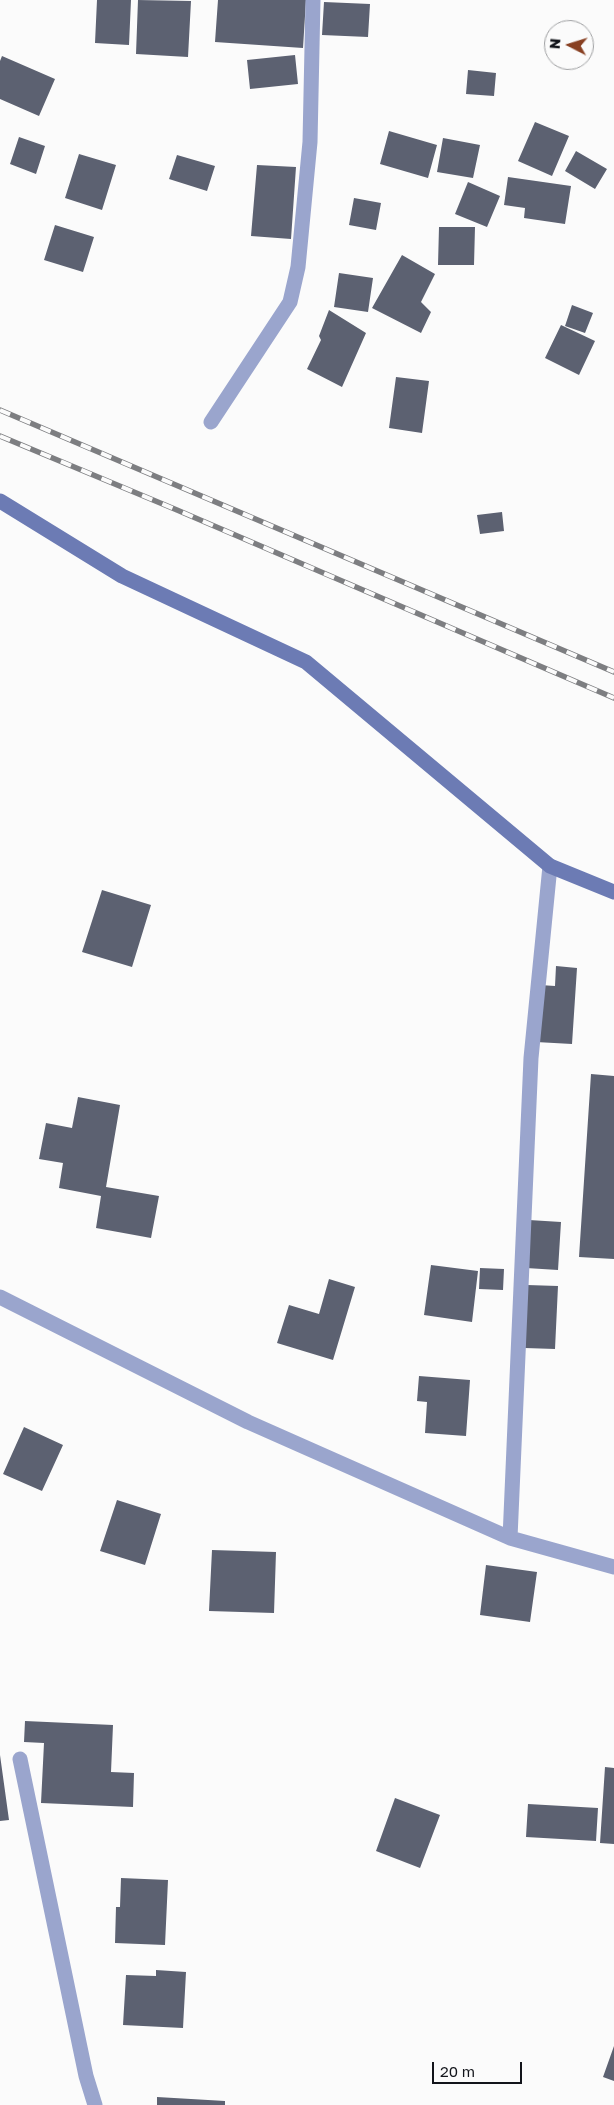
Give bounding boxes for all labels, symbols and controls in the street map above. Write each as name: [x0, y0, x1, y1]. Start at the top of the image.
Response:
north arrow: [544, 20, 594, 70]
text: N: [546, 38, 563, 50]
scale bar: [434, 2052, 524, 2084]
text: 20 m: [440, 2062, 475, 2080]

